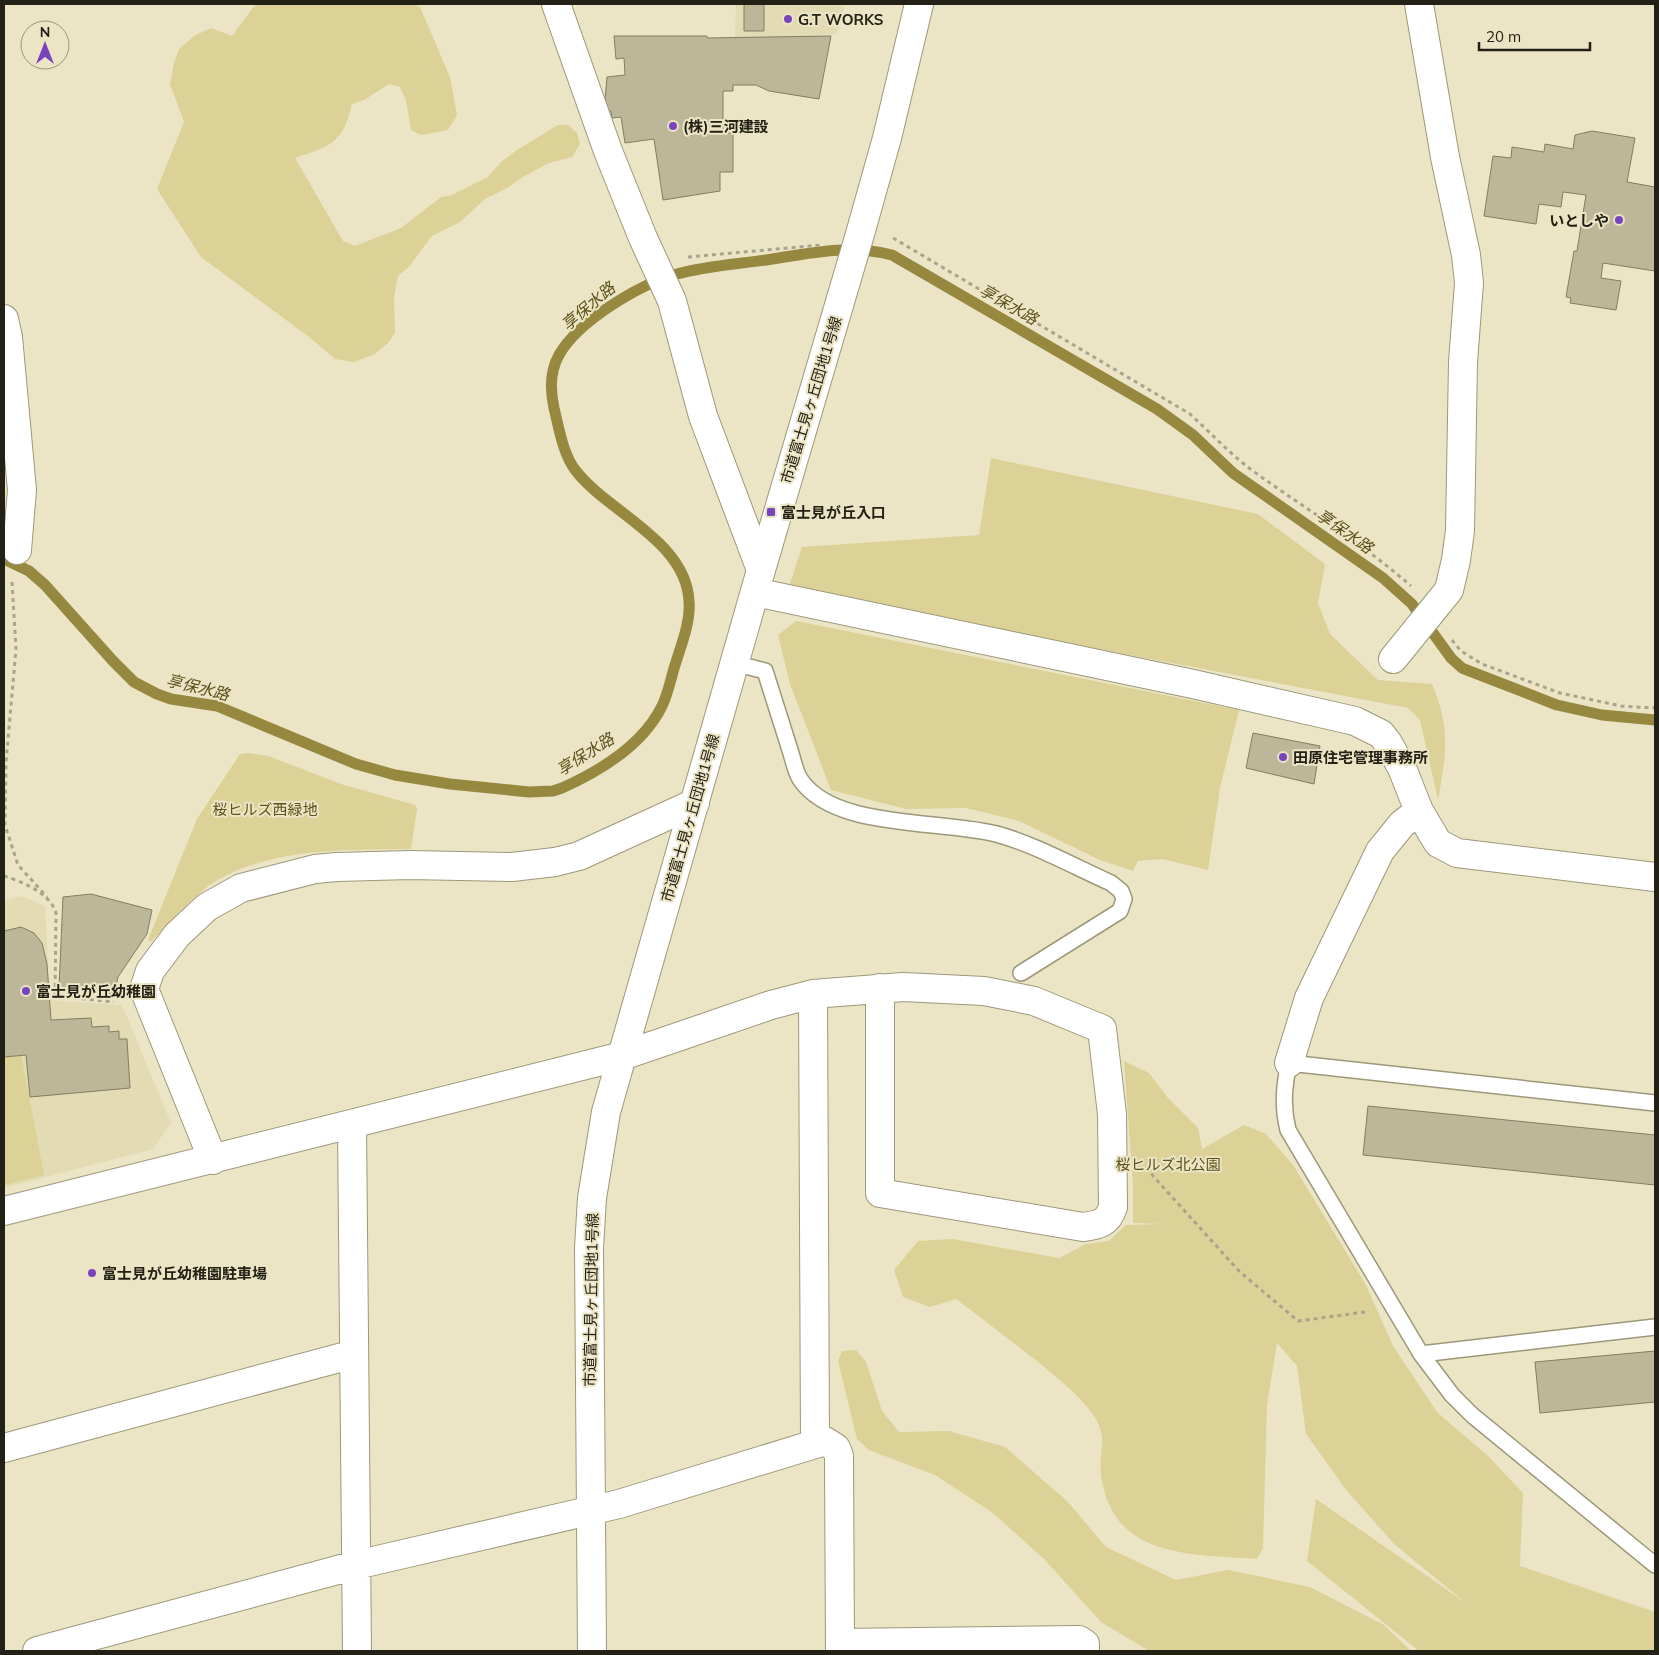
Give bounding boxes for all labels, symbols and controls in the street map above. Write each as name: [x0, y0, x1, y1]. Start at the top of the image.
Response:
place label: G.T WORKS: [798, 10, 884, 29]
marker: G.T WORKS: [782, 13, 794, 25]
north arrow: [20, 20, 70, 70]
scale bar: [1479, 20, 1590, 52]
text: N: [40, 23, 50, 41]
text: 20 m: [1486, 27, 1521, 46]
place label: (株)三河建設: [683, 117, 769, 136]
marker: (株)三河建設: [667, 120, 679, 132]
place label: いとしや: [1549, 211, 1609, 230]
marker: いとしや: [1613, 214, 1625, 226]
water label: 享保水路: [557, 276, 620, 334]
water label: 享保水路: [976, 279, 1043, 330]
street label: 市道富士見ヶ丘団地1号線: [776, 314, 846, 486]
place label: 富士見が丘入口: [781, 503, 886, 522]
water label: 享保水路: [1313, 504, 1379, 559]
marker: 富士見が丘入口: [765, 506, 777, 518]
water label: 享保水路: [165, 670, 233, 705]
water label: 享保水路: [553, 728, 619, 779]
street label: 市道富士見ヶ丘団地1号線: [657, 732, 723, 904]
place label: 田原住宅管理事務所: [1293, 748, 1428, 767]
marker: 田原住宅管理事務所: [1277, 751, 1289, 763]
park label: 桜ヒルズ西緑地: [212, 800, 318, 819]
place label: 富士見が丘幼稚園: [36, 982, 156, 1001]
marker: 富士見が丘幼稚園: [20, 985, 32, 997]
park label: 桜ヒルズ北公園: [1115, 1155, 1221, 1174]
street label: 市道富士見ヶ丘団地1号線: [580, 1213, 602, 1387]
place label: 富士見が丘幼稚園駐車場: [102, 1264, 267, 1283]
marker: 富士見が丘幼稚園駐車場: [86, 1267, 98, 1279]

